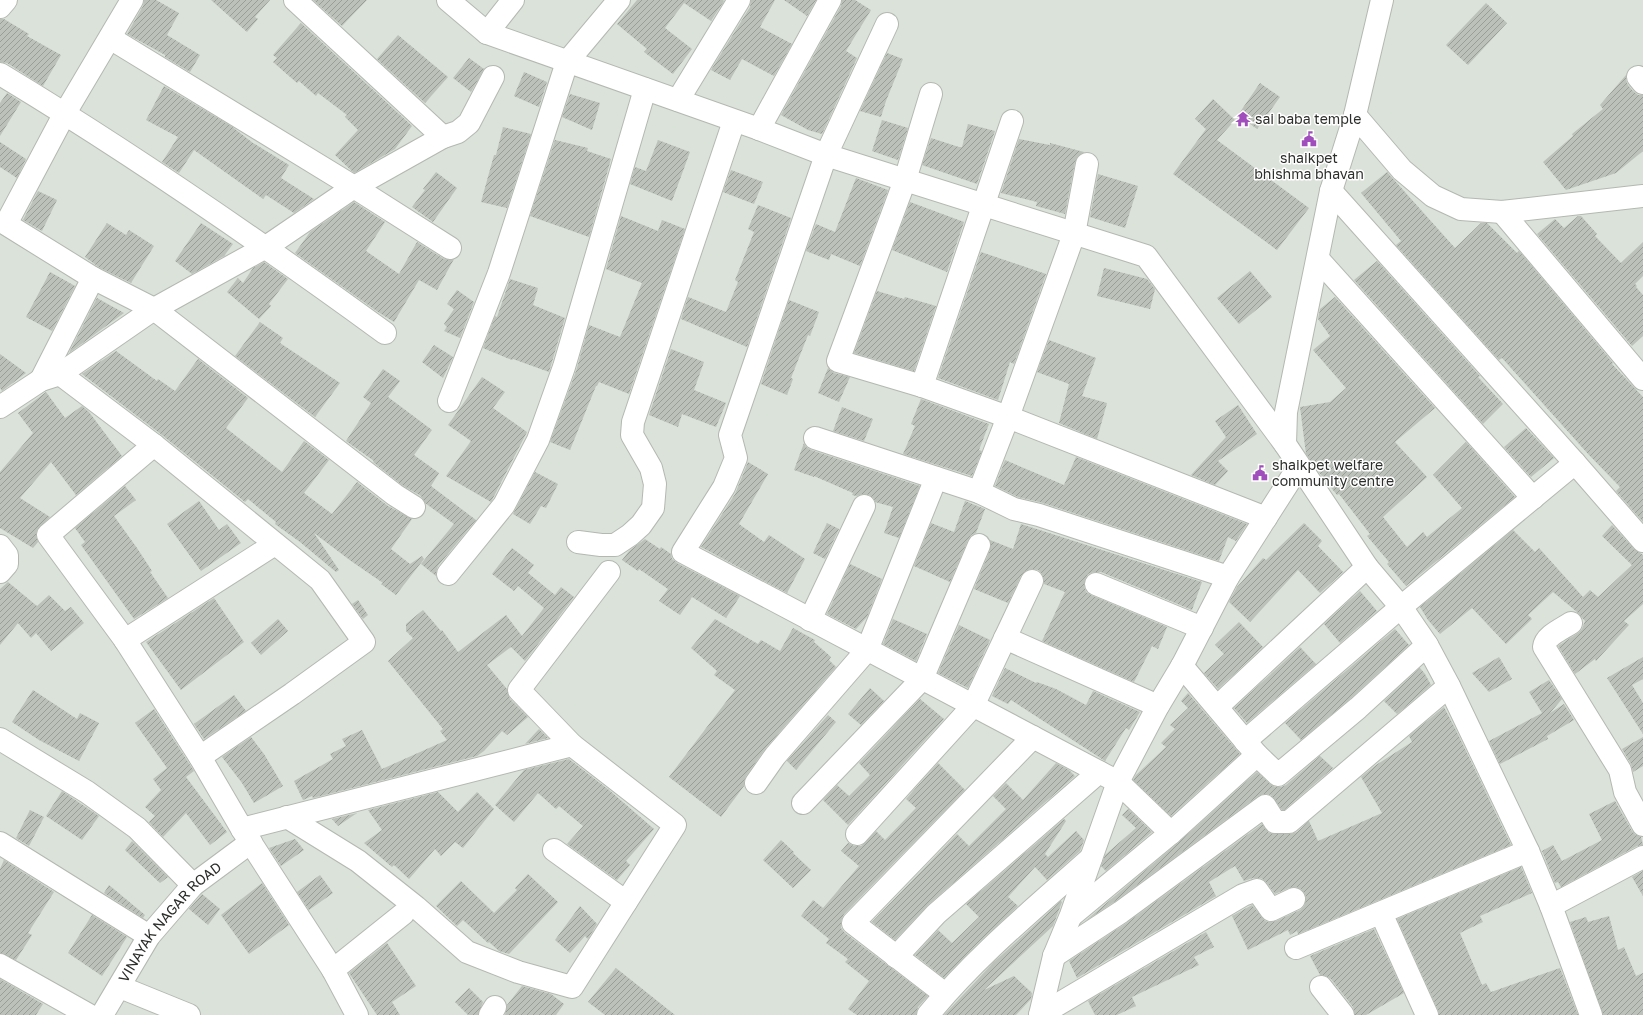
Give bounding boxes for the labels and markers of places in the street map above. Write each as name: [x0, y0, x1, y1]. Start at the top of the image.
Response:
temple icon: sai baba temple: [1234, 110, 1252, 128]
place label: sai baba temple: [1255, 110, 1361, 127]
public building icon: shaikpet bhishma bhavan: [1300, 130, 1318, 148]
place label: shaikpet bhishma bhavan: [1254, 149, 1364, 182]
place label: shaikpet welfare community centre: [1272, 456, 1394, 489]
public building icon: shaikpet welfare community centre: [1251, 464, 1269, 482]

